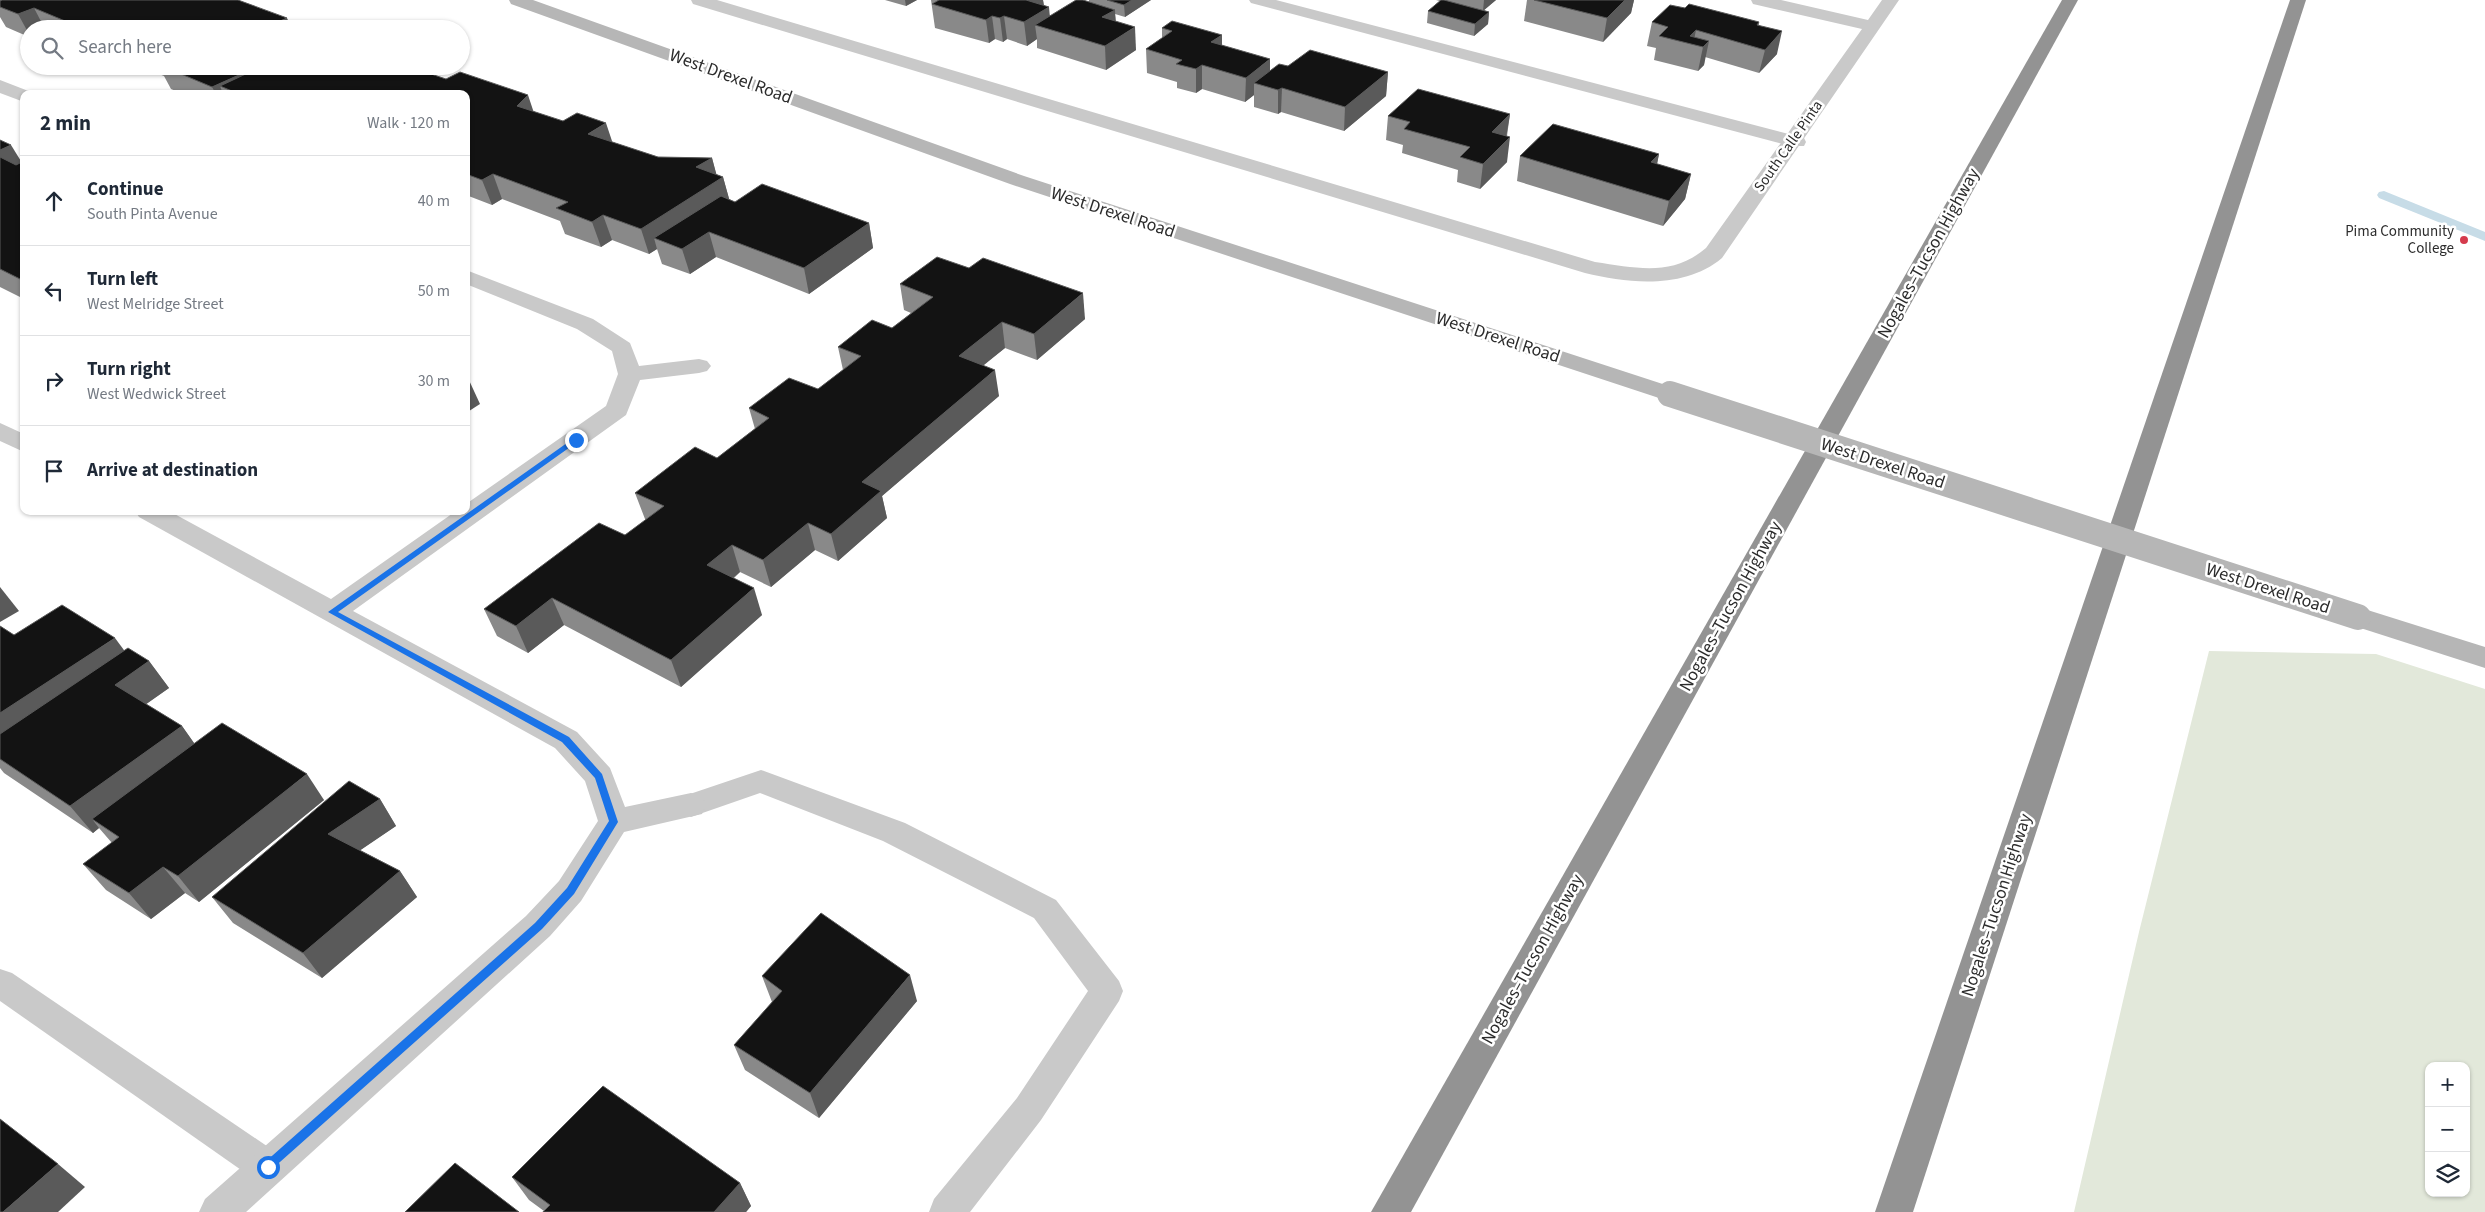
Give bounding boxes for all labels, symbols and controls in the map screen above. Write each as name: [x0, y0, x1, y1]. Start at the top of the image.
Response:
search box: [20, 20, 470, 75]
icon: search: [38, 34, 66, 62]
text: Search here: [78, 34, 172, 61]
street label: West Drexel Road: [666, 43, 796, 110]
street label: South Calle Pinta: [1749, 96, 1828, 196]
text: 2 min: [40, 108, 91, 138]
text: Walk · 120 m: [367, 112, 450, 134]
street label: Nogales–Tucson Highway: [1871, 163, 1986, 343]
text: Continue: [87, 176, 164, 203]
street label: West Drexel Road: [1047, 181, 1178, 244]
icon: ahead: [40, 187, 68, 215]
text: 40 m: [418, 190, 450, 212]
text: South Pinta Avenue: [87, 203, 218, 225]
place label: Pima Community College: [2345, 221, 2454, 259]
marker: Pima Community College: [2458, 234, 2470, 246]
text: Turn left: [87, 266, 158, 293]
icon: left: [40, 277, 68, 305]
text: 50 m: [418, 280, 450, 302]
text: West Melridge Street: [87, 293, 224, 315]
street label: West Drexel Road: [1432, 306, 1563, 369]
text: Turn right: [87, 356, 171, 383]
icon: right: [40, 367, 68, 395]
text: 30 m: [418, 370, 450, 392]
text: West Wedwick Street: [87, 383, 226, 405]
route end: [565, 429, 588, 452]
street label: West Drexel Road: [1817, 432, 1948, 495]
icon: arrive: [40, 457, 68, 485]
text: Arrive at destination: [87, 457, 258, 484]
street label: Nogales–Tucson Highway: [1673, 516, 1788, 696]
street label: West Drexel Road: [2202, 557, 2333, 620]
street label: Nogales–Tucson Highway: [1955, 810, 2038, 1000]
street label: Nogales–Tucson Highway: [1475, 869, 1590, 1049]
map controls: [2425, 1062, 2470, 1197]
button: +: [2425, 1062, 2470, 1107]
button: −: [2425, 1107, 2470, 1152]
button: layers: [2425, 1152, 2470, 1197]
route start: [257, 1156, 280, 1179]

